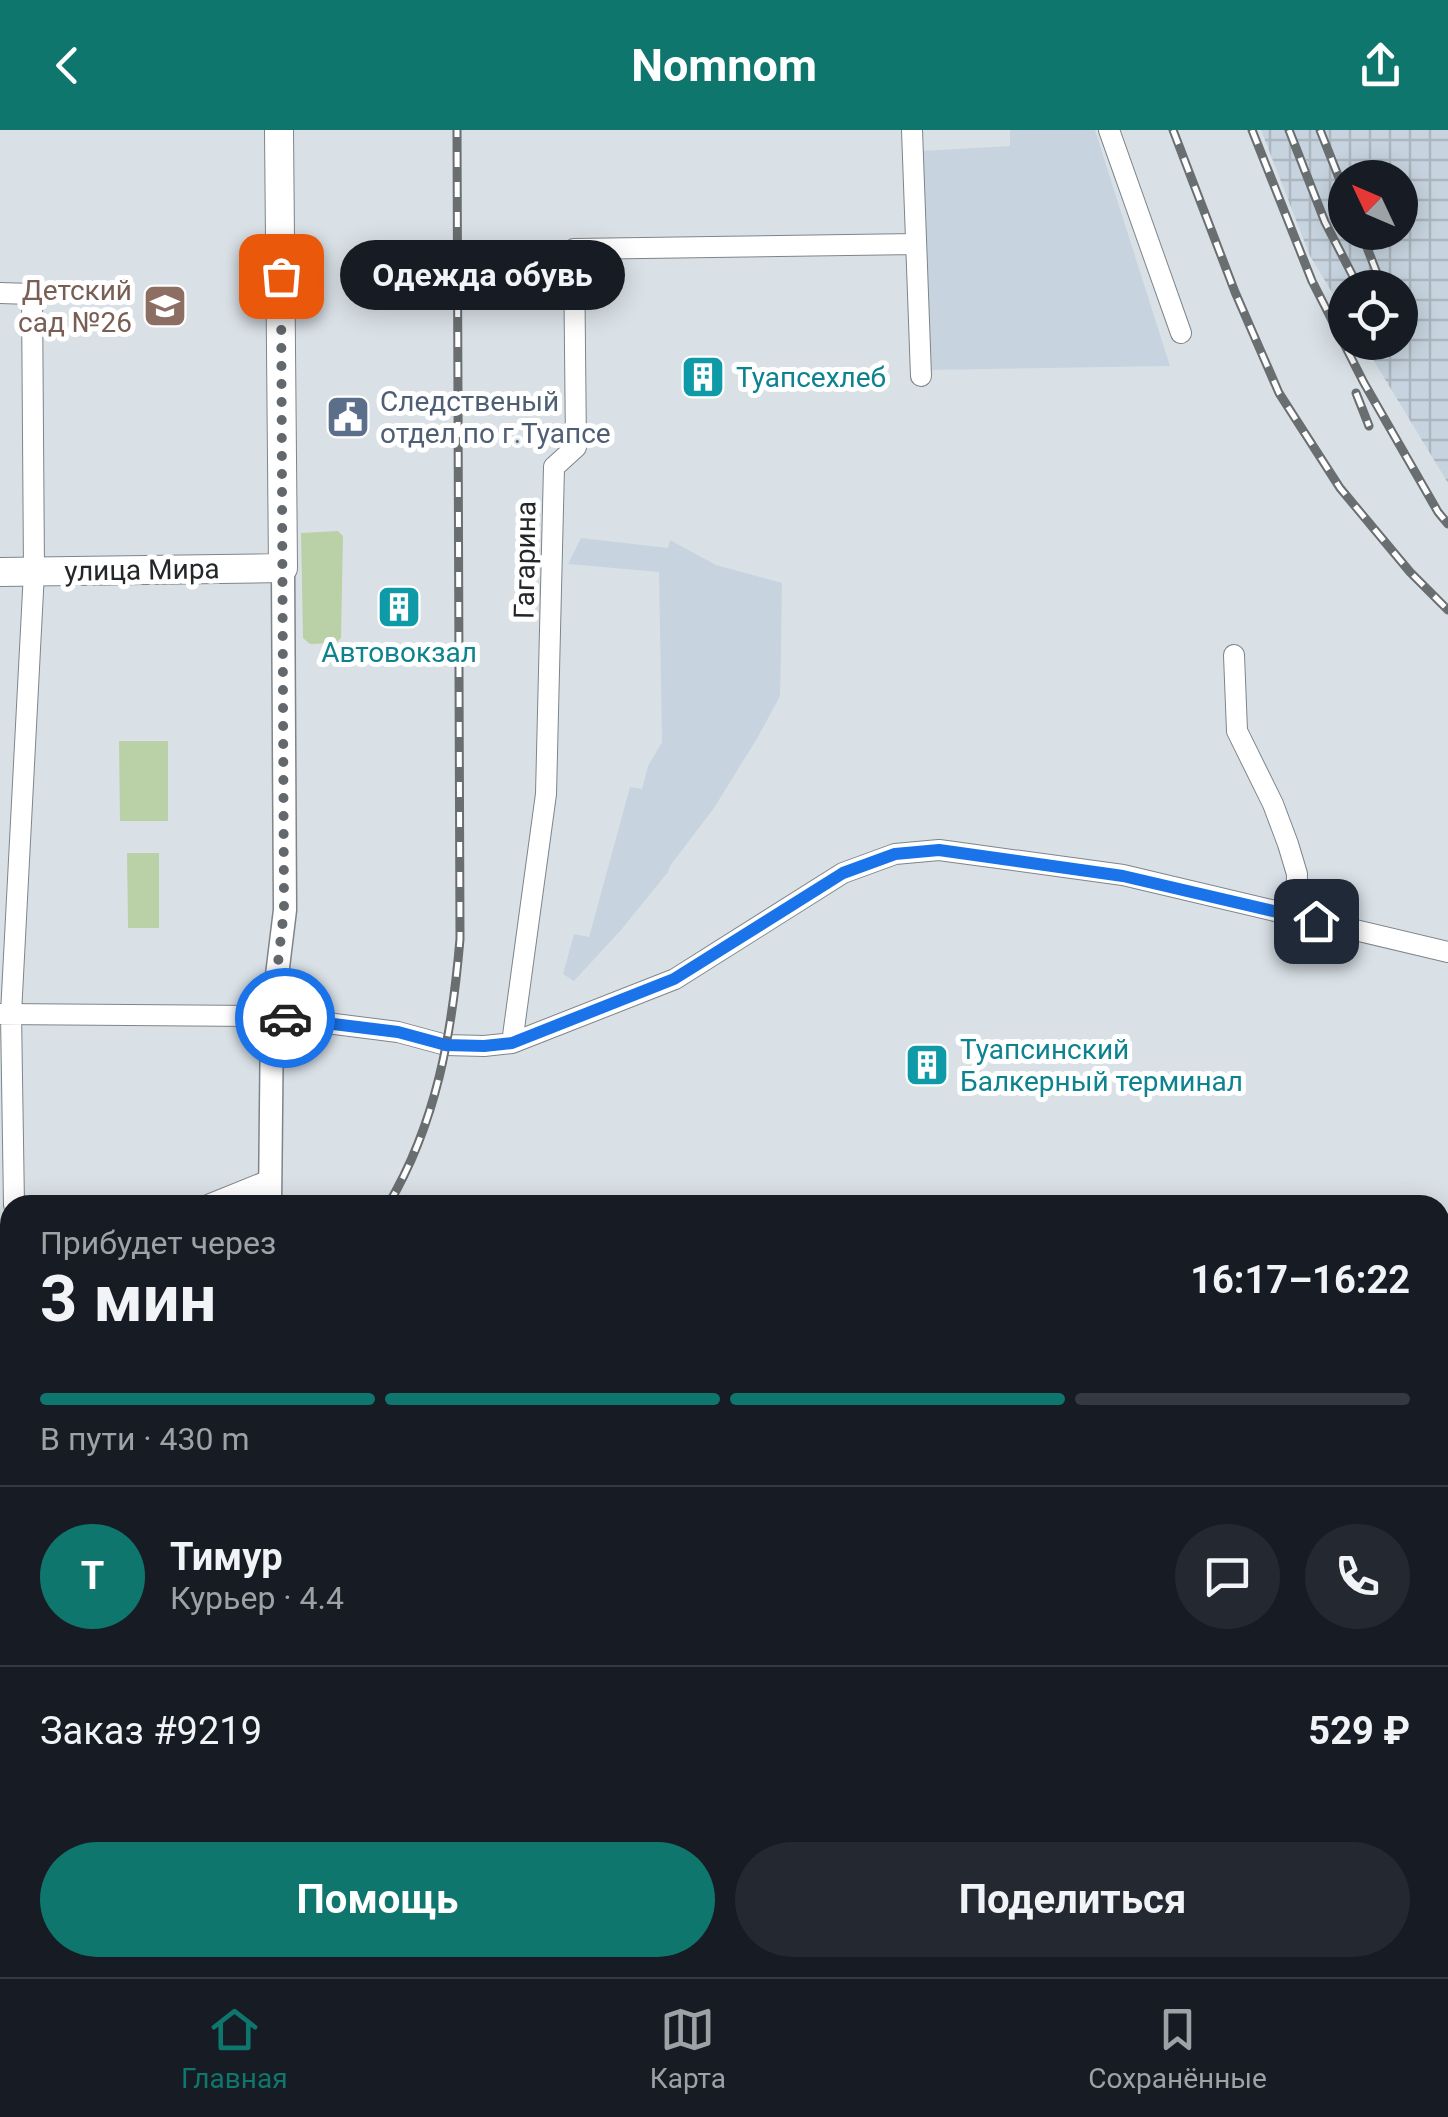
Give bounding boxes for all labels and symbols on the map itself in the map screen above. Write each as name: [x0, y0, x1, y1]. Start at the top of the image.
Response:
north arrow: [1328, 160, 1418, 250]
pin: [239, 234, 324, 319]
callout: Одежда обувь: [341, 241, 626, 311]
place label: Детский сад №26: [18, 274, 132, 339]
school or university icon: Детский сад №26: [142, 283, 188, 329]
building icon: Туапсехлеб: [680, 354, 726, 400]
place label: Туапсехлеб: [736, 361, 886, 394]
place label: Следственый отдел по г.Туапсе: [380, 385, 611, 450]
public building icon: Следственый отдел по г.Туапсе: [325, 394, 371, 440]
street label: Гагарина: [507, 501, 543, 619]
street label: улица Мира: [64, 552, 220, 588]
building icon: Автовокзал: [376, 584, 422, 630]
place label: Автовокзал: [321, 636, 477, 669]
pin: [1274, 879, 1359, 964]
courier: [235, 968, 335, 1068]
place label: Туапсинский Балкерный терминал: [960, 1033, 1243, 1098]
building icon: Туапсинский Балкерный терминал: [904, 1042, 950, 1088]

